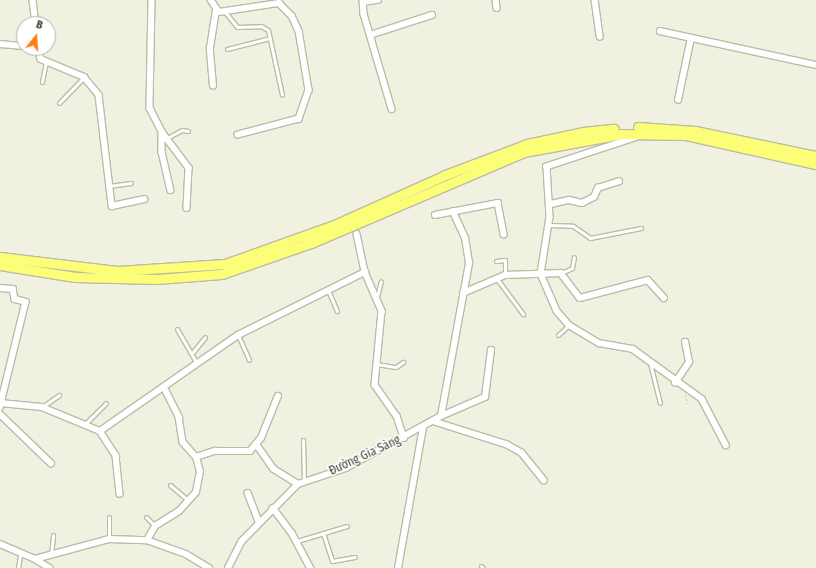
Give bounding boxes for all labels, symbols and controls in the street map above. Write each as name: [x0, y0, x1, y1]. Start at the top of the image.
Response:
north arrow: [16, 16, 56, 56]
text: B: [35, 18, 44, 32]
street label: Đường Gia Sàng: [327, 433, 403, 479]

